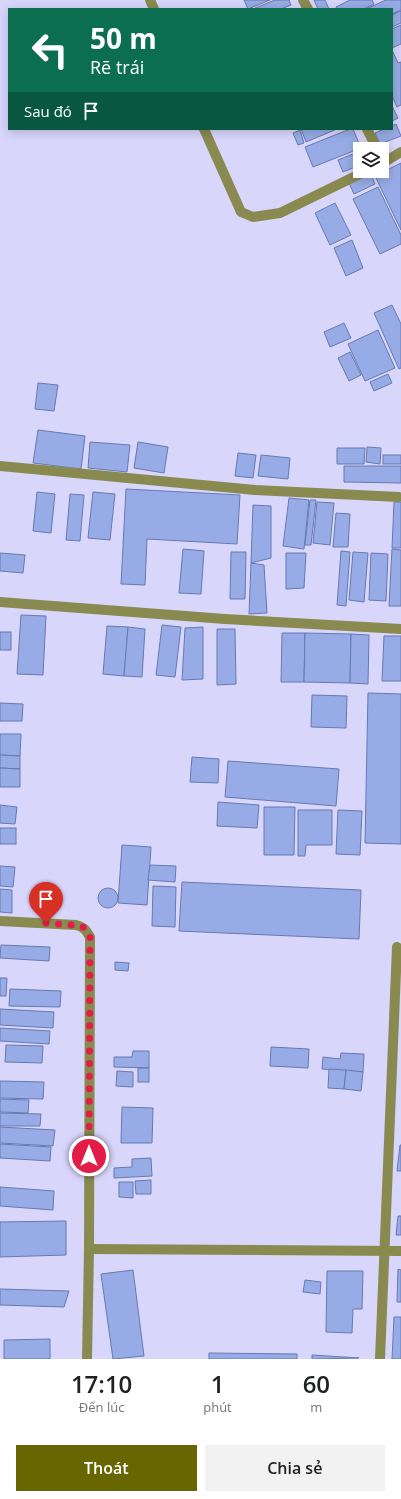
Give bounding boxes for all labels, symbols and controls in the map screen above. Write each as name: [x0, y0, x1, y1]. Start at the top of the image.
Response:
text: 50 m: [90, 19, 157, 57]
icon: left: [24, 24, 76, 76]
text: Rẽ trái: [90, 55, 144, 79]
icon: arrive: [80, 100, 102, 122]
text: Sau đó: [24, 101, 72, 121]
map controls: [353, 142, 389, 178]
button: layers: [353, 142, 389, 178]
pin: [29, 882, 63, 923]
icon: arrive: [35, 888, 57, 910]
position arrow: [68, 1135, 110, 1177]
text: 17:10: [71, 1367, 132, 1400]
text: 1: [211, 1367, 224, 1400]
text: 60: [303, 1367, 330, 1400]
text: Đến lúc: [79, 1398, 124, 1416]
text: phút: [203, 1398, 232, 1416]
text: m: [310, 1398, 322, 1416]
button: Thoát: [16, 1445, 197, 1491]
button: Chia sẻ: [205, 1445, 385, 1491]

